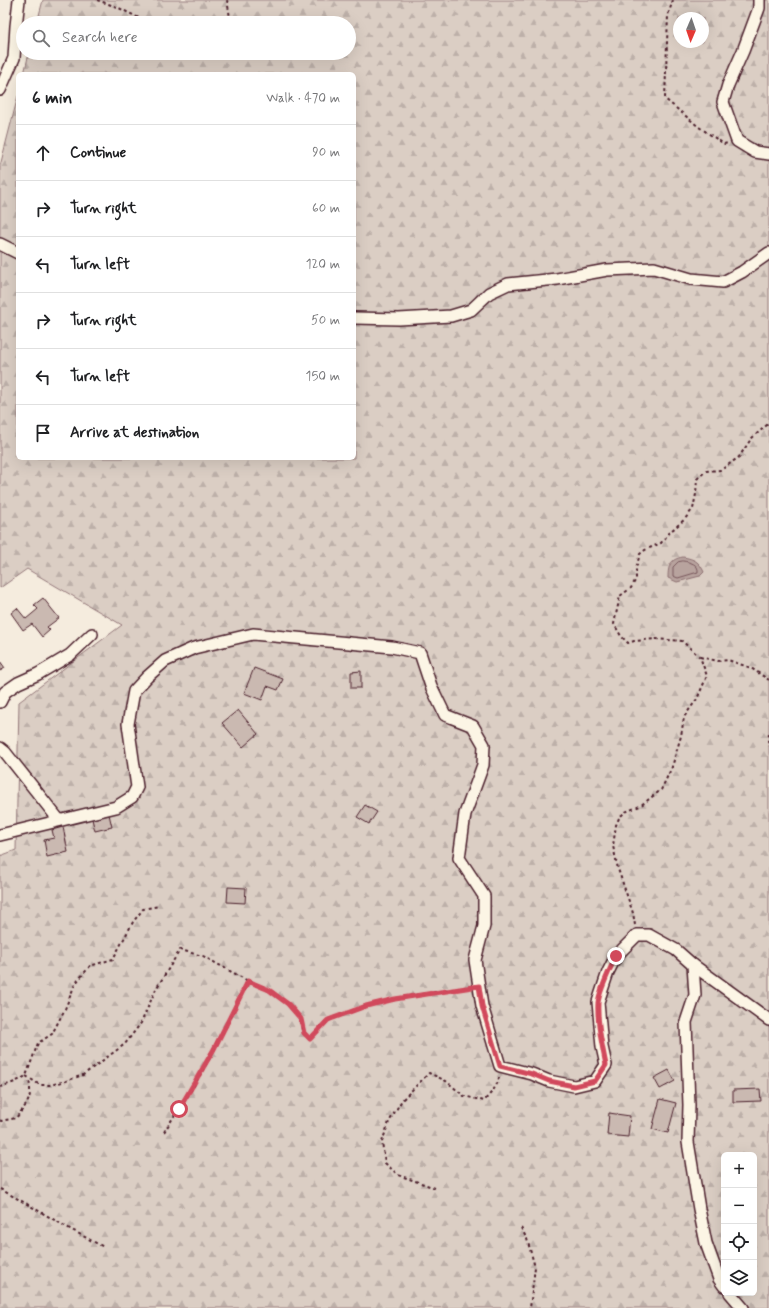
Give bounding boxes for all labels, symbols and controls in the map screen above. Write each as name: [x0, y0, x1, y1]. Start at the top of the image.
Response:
north arrow: [673, 12, 709, 48]
search box: [16, 16, 356, 60]
icon: search: [30, 27, 52, 49]
text: Search here: [62, 28, 138, 48]
text: 6 min: [32, 87, 72, 109]
text: Walk · 470 m: [266, 90, 340, 107]
icon: ahead: [32, 142, 54, 164]
text: Continue: [70, 143, 126, 163]
text: 90 m: [312, 144, 340, 161]
icon: right: [32, 198, 54, 220]
text: Turn right: [70, 199, 137, 219]
text: 60 m: [312, 200, 340, 217]
icon: left: [32, 254, 54, 276]
text: Turn left: [70, 255, 130, 275]
text: 120 m: [306, 256, 340, 273]
icon: right: [32, 310, 54, 332]
text: Turn right: [70, 311, 137, 331]
text: 50 m: [311, 312, 340, 329]
icon: left: [32, 366, 54, 388]
text: Turn left: [70, 367, 130, 387]
text: 150 m: [306, 368, 340, 385]
icon: arrive: [32, 422, 54, 444]
text: Arrive at destination: [70, 423, 199, 443]
route end: [607, 947, 625, 965]
route start: [170, 1100, 188, 1118]
map controls: [721, 1152, 757, 1296]
button: +: [721, 1152, 757, 1188]
button: −: [721, 1188, 757, 1224]
button: locate: [721, 1224, 757, 1260]
button: layers: [721, 1260, 757, 1296]

